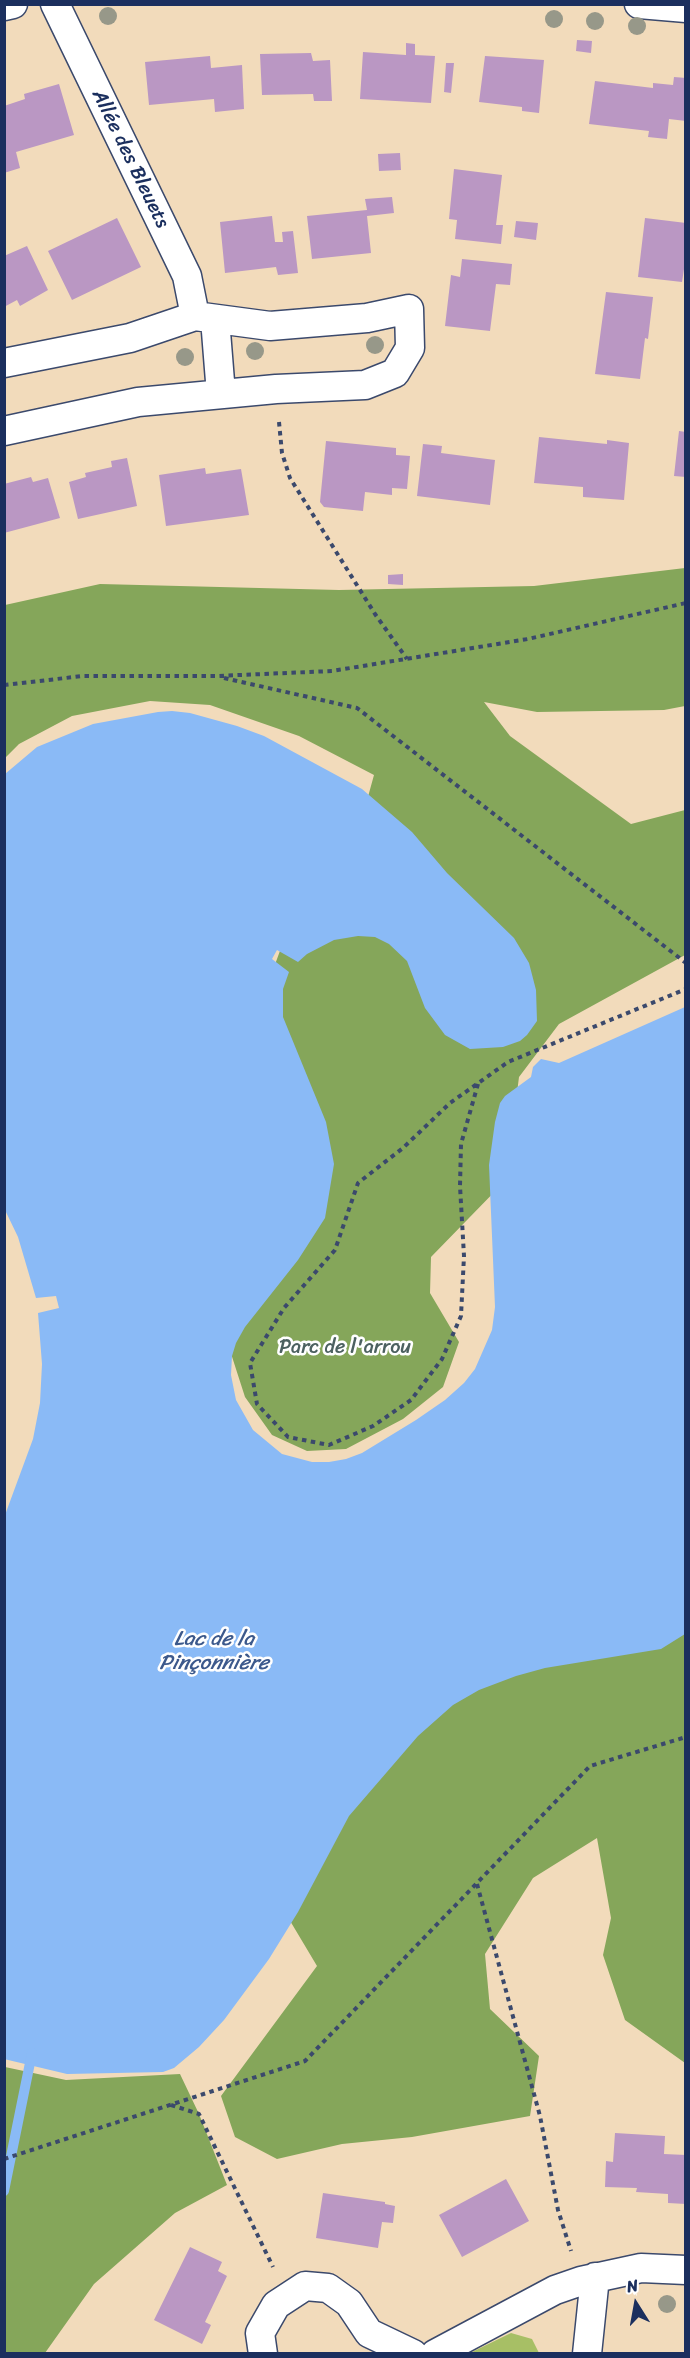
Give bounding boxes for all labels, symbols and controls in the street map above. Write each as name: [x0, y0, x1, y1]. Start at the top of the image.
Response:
street label: Allée des Bleuets: [86, 86, 174, 232]
park label: Parc de l'arrou: [279, 1336, 411, 1360]
water label: Lac de la Pinçonnière: [159, 1627, 269, 1677]
text: N: [624, 2271, 641, 2301]
north arrow: [606, 2274, 666, 2334]

